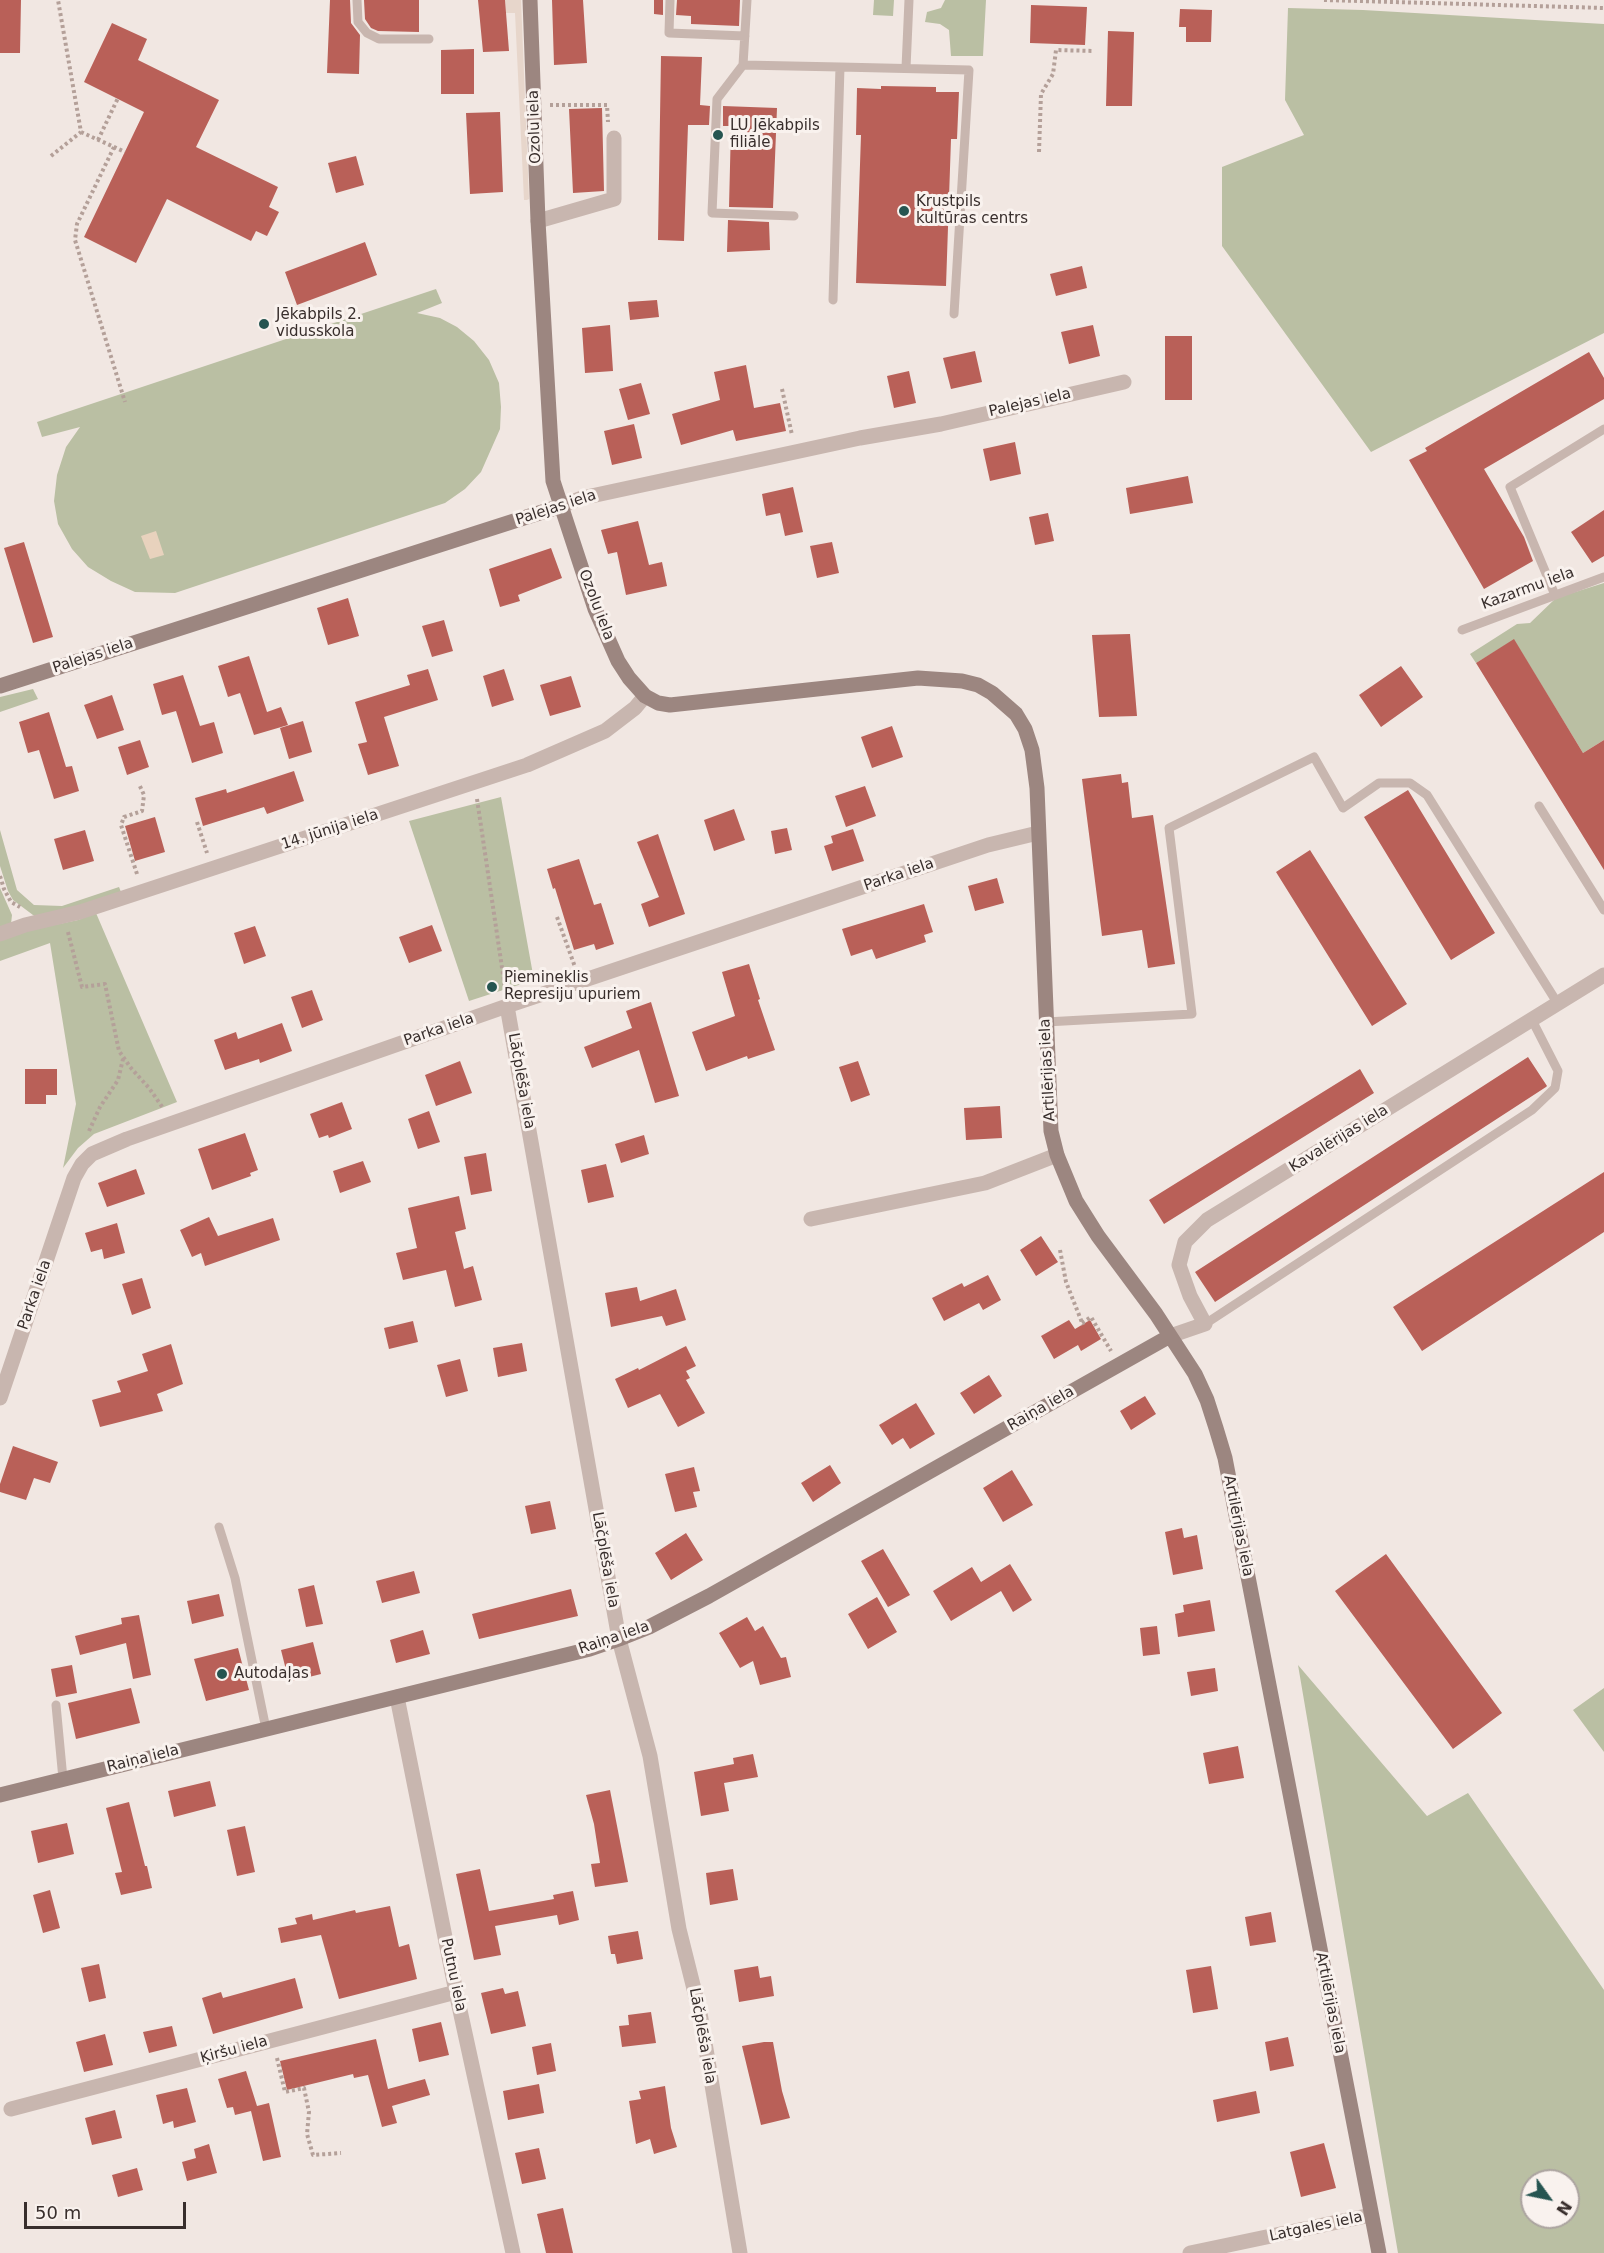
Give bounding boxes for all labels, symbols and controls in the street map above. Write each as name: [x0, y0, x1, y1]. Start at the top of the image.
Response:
street label: Ozolu iela: [525, 90, 545, 164]
place label: LU Jēkabpils filiāle: [730, 117, 820, 152]
marker: LU Jēkabpils filiāle: [711, 128, 725, 142]
place label: Krustpils kultūras centrs: [916, 193, 1028, 228]
marker: Krustpils kultūras centrs: [897, 204, 911, 218]
place label: Jēkabpils 2. vidusskola: [276, 306, 362, 341]
marker: Jēkabpils 2. vidusskola: [257, 317, 271, 331]
street label: Palejas iela: [987, 385, 1073, 421]
street label: Palejas iela: [513, 487, 599, 529]
street label: Kazarmu iela: [1479, 564, 1577, 614]
street label: Ozolu iela: [574, 567, 618, 643]
street label: Palejas iela: [50, 635, 136, 677]
street label: 14. jūnija iela: [279, 806, 381, 854]
street label: Parka iela: [862, 855, 936, 895]
place label: Piemineklis Represiju upuriem: [504, 969, 641, 1004]
marker: Piemineklis Represiju upuriem: [485, 980, 499, 994]
street label: Parka iela: [402, 1010, 476, 1050]
street label: Artilērijas iela: [1036, 1018, 1060, 1122]
street label: Lāčplēša iela: [504, 1032, 538, 1130]
street label: Kavalērijas iela: [1286, 1101, 1392, 1177]
street label: Parka iela: [15, 1258, 55, 1332]
street label: Raiņa iela: [1005, 1383, 1077, 1435]
street label: Artilērijas iela: [1219, 1474, 1257, 1578]
street label: Lāčplēša iela: [588, 1511, 622, 1609]
street label: Raiņa iela: [576, 1617, 652, 1659]
place label: Autodaļas: [234, 1665, 309, 1683]
marker: Autodaļas: [215, 1667, 229, 1681]
street label: Raiņa iela: [105, 1741, 181, 1777]
street label: Putnu iela: [436, 1937, 470, 2013]
street label: Artilērijas iela: [1311, 1951, 1349, 2055]
street label: Lāčplēša iela: [685, 1987, 719, 2085]
street label: Ķiršu iela: [198, 2032, 270, 2068]
north arrow: [1520, 2169, 1580, 2229]
scale bar: [27, 2190, 189, 2228]
text: N: [1552, 2197, 1575, 2219]
text: 50 m: [35, 2202, 81, 2223]
street label: Latgales iela: [1268, 2208, 1364, 2246]

